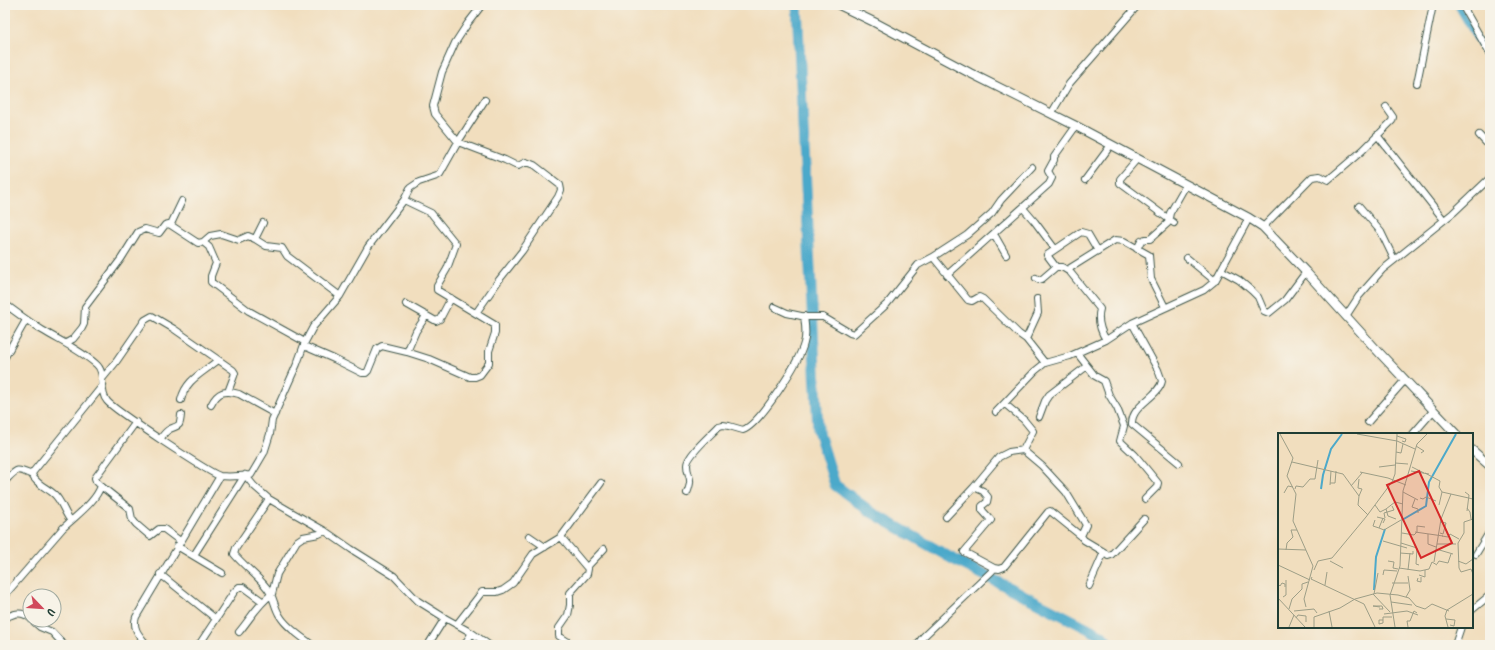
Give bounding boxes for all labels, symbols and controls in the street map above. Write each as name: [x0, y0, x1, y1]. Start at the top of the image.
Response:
inset map: [1278, 433, 1473, 628]
north arrow: [22, 588, 62, 628]
text: U: [40, 605, 60, 619]

